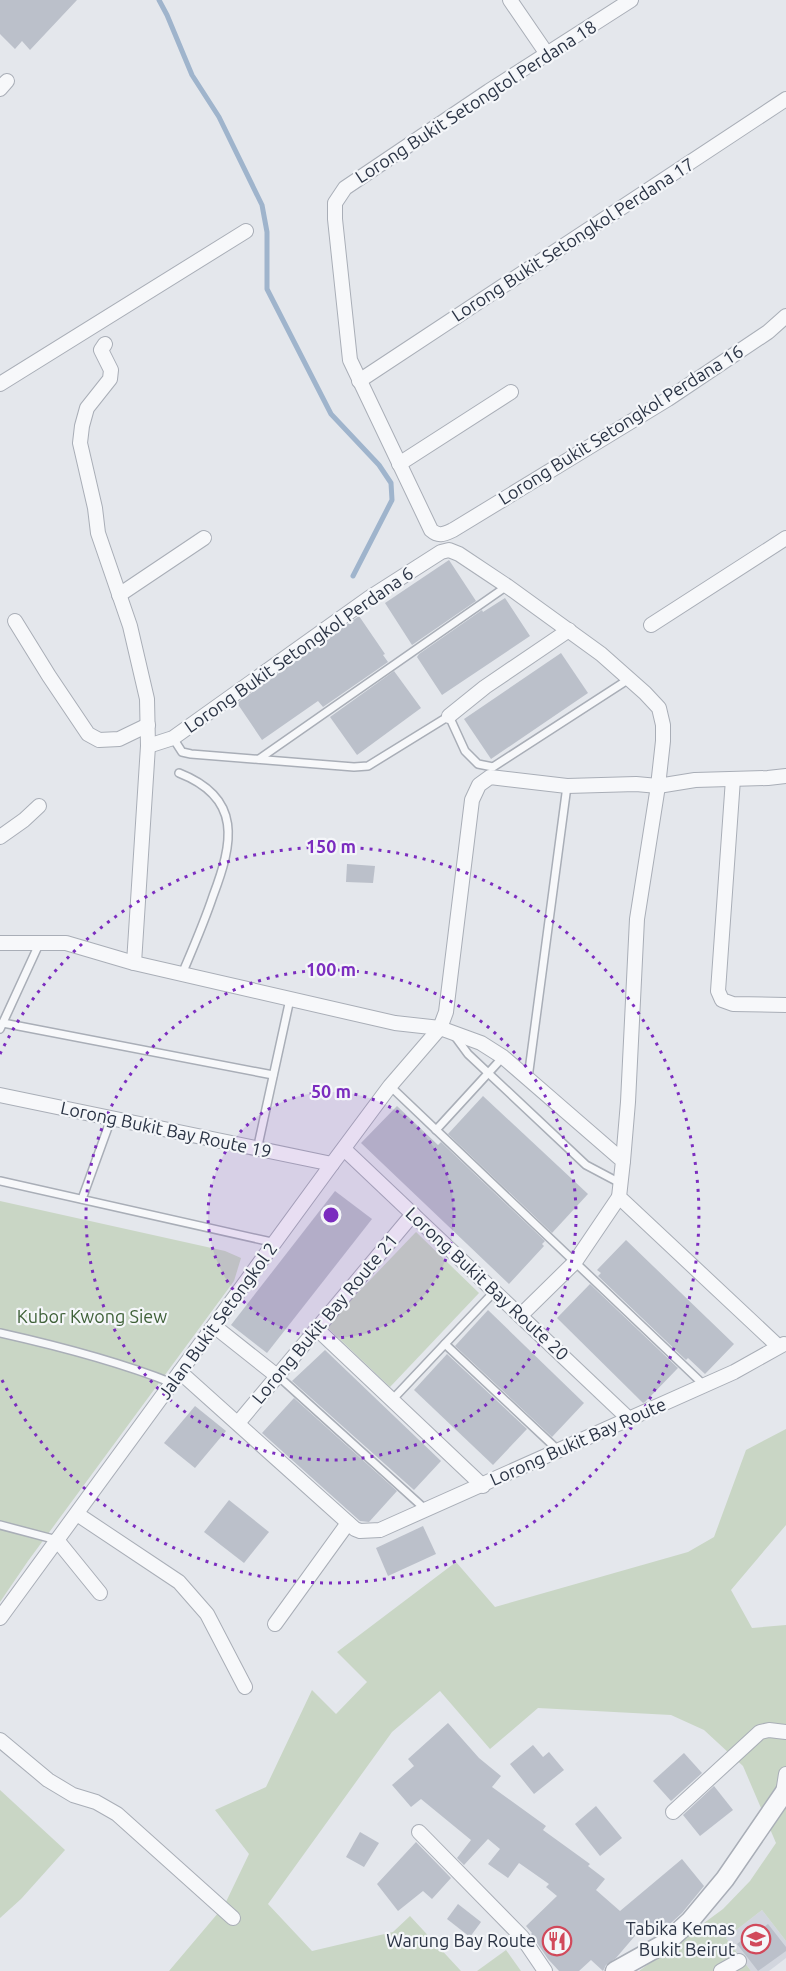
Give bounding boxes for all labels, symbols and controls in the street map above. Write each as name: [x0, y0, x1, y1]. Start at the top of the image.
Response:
street label: Lorong Bukit Setongtol Perdana 18: [351, 16, 600, 187]
street label: Lorong Bukit Setongkol Perdana 17: [448, 153, 697, 325]
street label: Lorong Bukit Setongkol Perdana 16: [494, 340, 746, 508]
street label: Lorong Bukit Setongkol Perdana 6: [180, 562, 417, 736]
text: 150 m: [306, 836, 356, 856]
text: 100 m: [306, 959, 356, 979]
text: 50 m: [311, 1081, 351, 1101]
street label: Lorong Bukit Bay Route 19: [59, 1097, 273, 1161]
street label: Lorong Bukit Bay Route 20: [402, 1203, 573, 1364]
centre of rings: [321, 1205, 341, 1225]
street label: Lorong Bukit Bay Route 21: [247, 1230, 401, 1407]
street label: Jalan Bukit Setongkol 2: [154, 1238, 281, 1403]
park label: Kubor Kwong Siew: [17, 1306, 167, 1326]
street label: Lorong Bukit Bay Route: [486, 1393, 669, 1489]
place label: Tabika Kemas Bukit Beirut: [626, 1918, 735, 1959]
school or university icon: Tabika Kemas Bukit Beirut: [740, 1923, 772, 1955]
restaurant icon: Warung Bay Route: [541, 1925, 573, 1957]
place label: Warung Bay Route: [386, 1930, 536, 1950]

